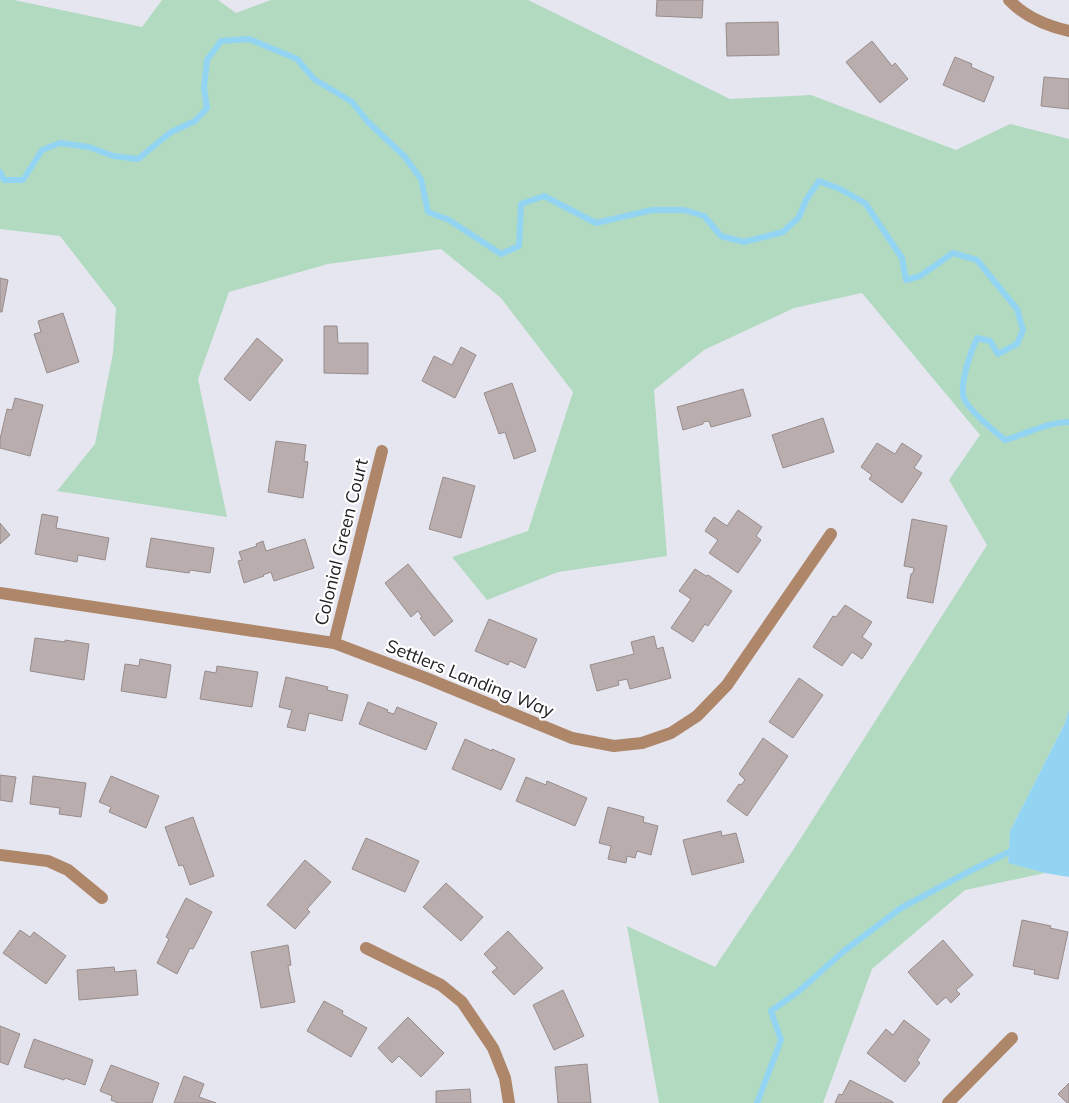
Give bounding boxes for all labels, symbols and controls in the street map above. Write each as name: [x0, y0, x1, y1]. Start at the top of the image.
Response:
street label: Colonial Green Court: [309, 456, 373, 628]
street label: Settlers Landing Way: [383, 634, 558, 722]

